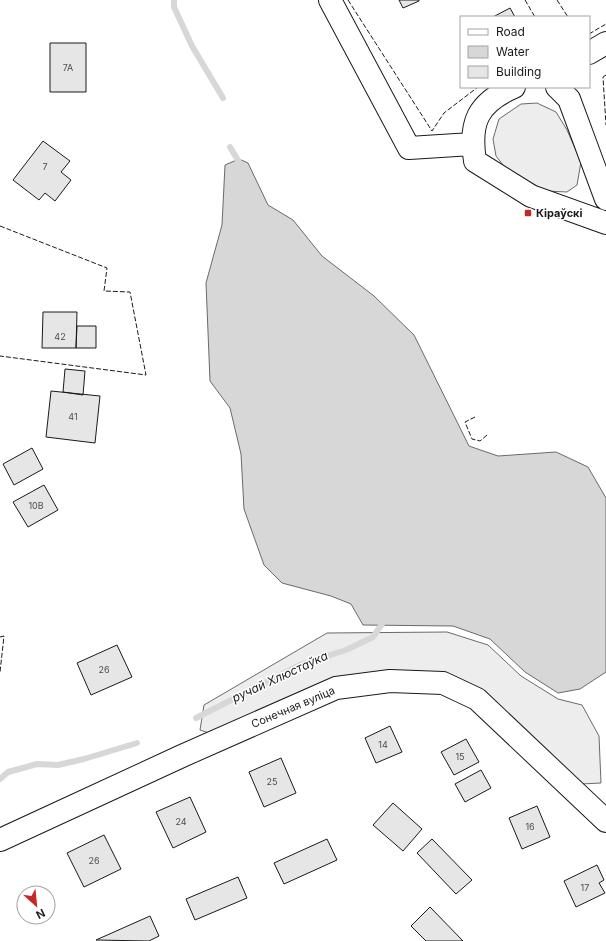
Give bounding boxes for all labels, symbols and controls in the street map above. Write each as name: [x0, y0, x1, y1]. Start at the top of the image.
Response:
legend: [460, 16, 590, 88]
text: Road: [496, 24, 525, 39]
text: Water: [496, 44, 530, 59]
house number: 7А: [63, 62, 73, 73]
text: Building: [496, 64, 541, 79]
house number: 7: [42, 161, 48, 172]
place label: Кіраўскі: [536, 206, 583, 220]
marker: Кіраўскі: [523, 208, 533, 218]
house number: 42: [54, 331, 66, 342]
house number: 41: [68, 411, 78, 422]
house number: 10В: [28, 500, 44, 511]
water label: ручай Хлюстаўка: [229, 648, 330, 706]
house number: 26: [98, 664, 110, 675]
street label: Сонечная вуліца: [249, 683, 337, 731]
house number: 14: [378, 739, 388, 750]
house number: 15: [455, 751, 465, 762]
house number: 25: [267, 776, 277, 787]
house number: 24: [175, 816, 187, 827]
house number: 16: [525, 821, 535, 832]
house number: 26: [88, 855, 100, 866]
house number: 17: [581, 882, 589, 893]
north arrow: [16, 885, 56, 925]
text: N: [34, 906, 47, 922]

